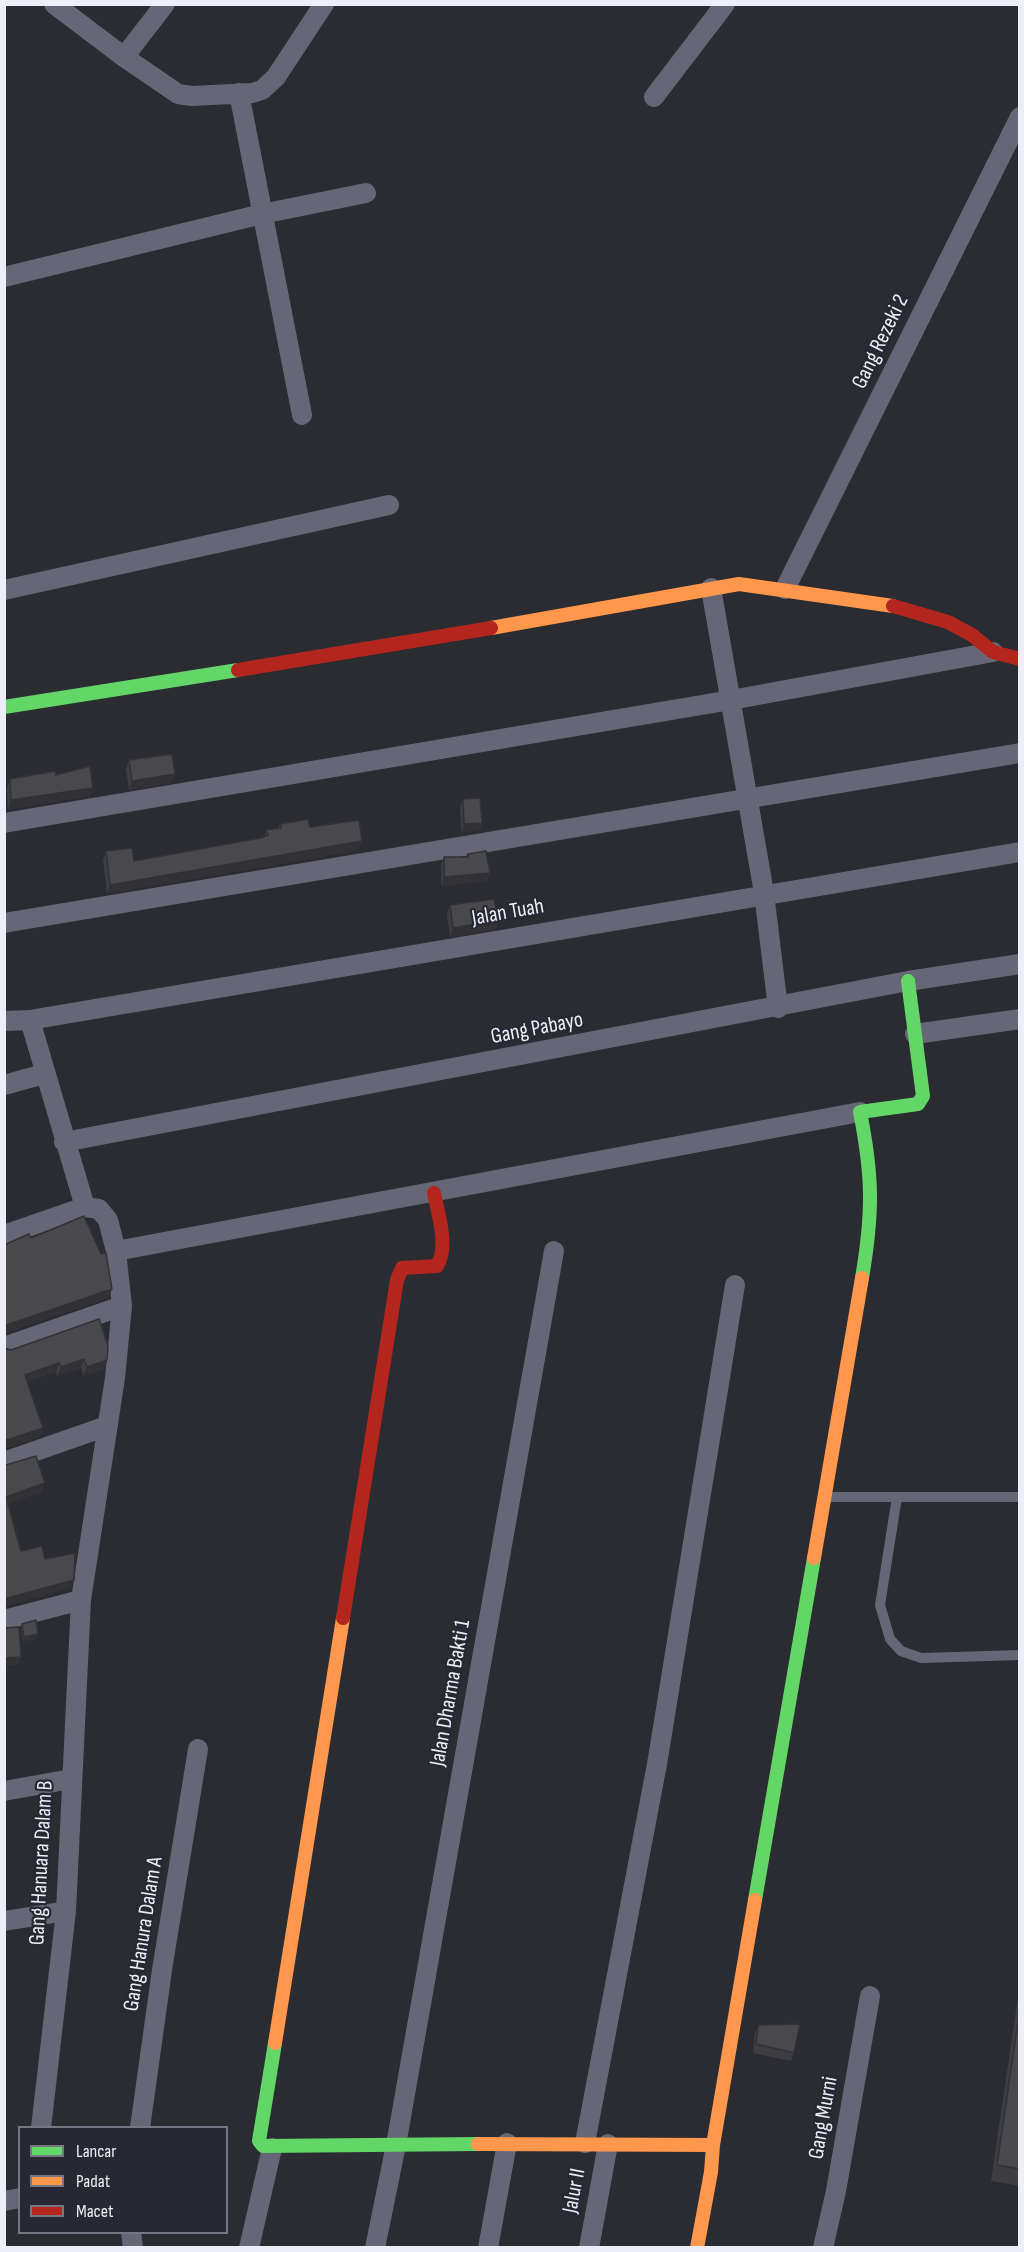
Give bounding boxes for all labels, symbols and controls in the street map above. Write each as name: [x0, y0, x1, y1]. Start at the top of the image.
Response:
street label: Gang Rezeki 2: [847, 291, 915, 393]
street label: Jalan Tuah: [470, 894, 546, 932]
street label: Gang Pabayo: [489, 1007, 585, 1051]
street label: Jalan Dharma Bakti 1: [425, 1618, 477, 1768]
street label: Gang Hanuara Dalam B: [25, 1780, 59, 1946]
street label: Gang Hanura Dalam A: [119, 1855, 169, 2013]
street label: Gang Murni: [804, 2075, 844, 2161]
legend: [18, 2126, 228, 2234]
text: Lancar: [76, 2141, 116, 2162]
street label: Jalur II: [558, 2166, 592, 2216]
text: Padat: [76, 2171, 110, 2192]
text: Macet: [76, 2201, 113, 2222]

